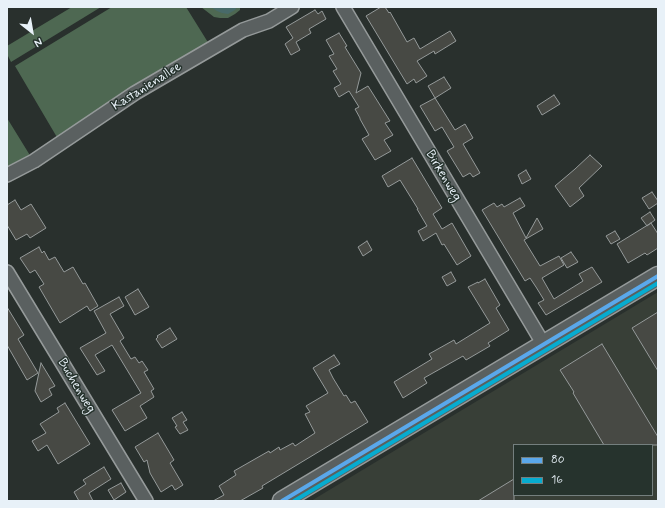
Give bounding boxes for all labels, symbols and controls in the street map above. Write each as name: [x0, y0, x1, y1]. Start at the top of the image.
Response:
north arrow: [12, 12, 52, 52]
text: N: [31, 34, 45, 50]
street label: Kastanienallee: [109, 59, 185, 115]
street label: Birkenweg: [422, 148, 464, 204]
street label: Buchenweg: [54, 356, 98, 416]
legend: [513, 444, 653, 496]
text: 80: [551, 452, 565, 468]
text: 16: [551, 472, 563, 488]

